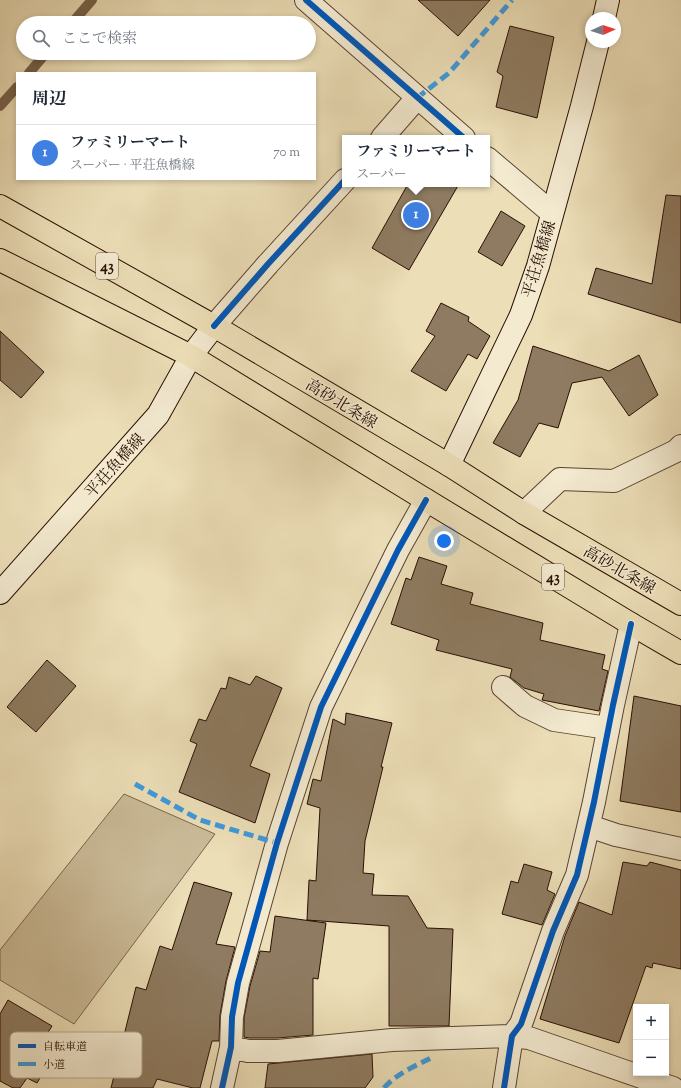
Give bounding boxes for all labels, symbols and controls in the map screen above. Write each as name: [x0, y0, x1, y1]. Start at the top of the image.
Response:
north arrow: [585, 12, 621, 48]
search box: [16, 16, 316, 60]
icon: search: [30, 27, 52, 49]
text: ここで検索: [62, 29, 137, 50]
text: 周辺: [32, 88, 66, 112]
text: ファミリーマート: [70, 133, 190, 154]
popup: [342, 135, 490, 187]
text: ファミリーマート: [356, 142, 476, 163]
text: 1: [43, 144, 47, 162]
text: 70 m: [273, 144, 300, 162]
text: スーパー · 平荘魚橋線: [70, 157, 195, 175]
text: スーパー: [356, 166, 407, 184]
pin: 1: [403, 200, 429, 230]
street label: 平荘魚橋線: [518, 218, 563, 301]
road number: 43: [96, 253, 118, 279]
street label: 高砂北条線: [300, 375, 381, 436]
street label: 平荘魚橋線: [81, 429, 151, 504]
your location: [434, 531, 454, 551]
street label: 高砂北条線: [578, 541, 659, 601]
road number: 43: [542, 564, 564, 590]
map controls: [633, 1004, 669, 1076]
button: +: [633, 1004, 669, 1040]
legend: [10, 1032, 142, 1078]
text: 自転車道: [43, 1039, 87, 1055]
button: −: [633, 1040, 669, 1076]
text: 小道: [43, 1057, 65, 1073]

